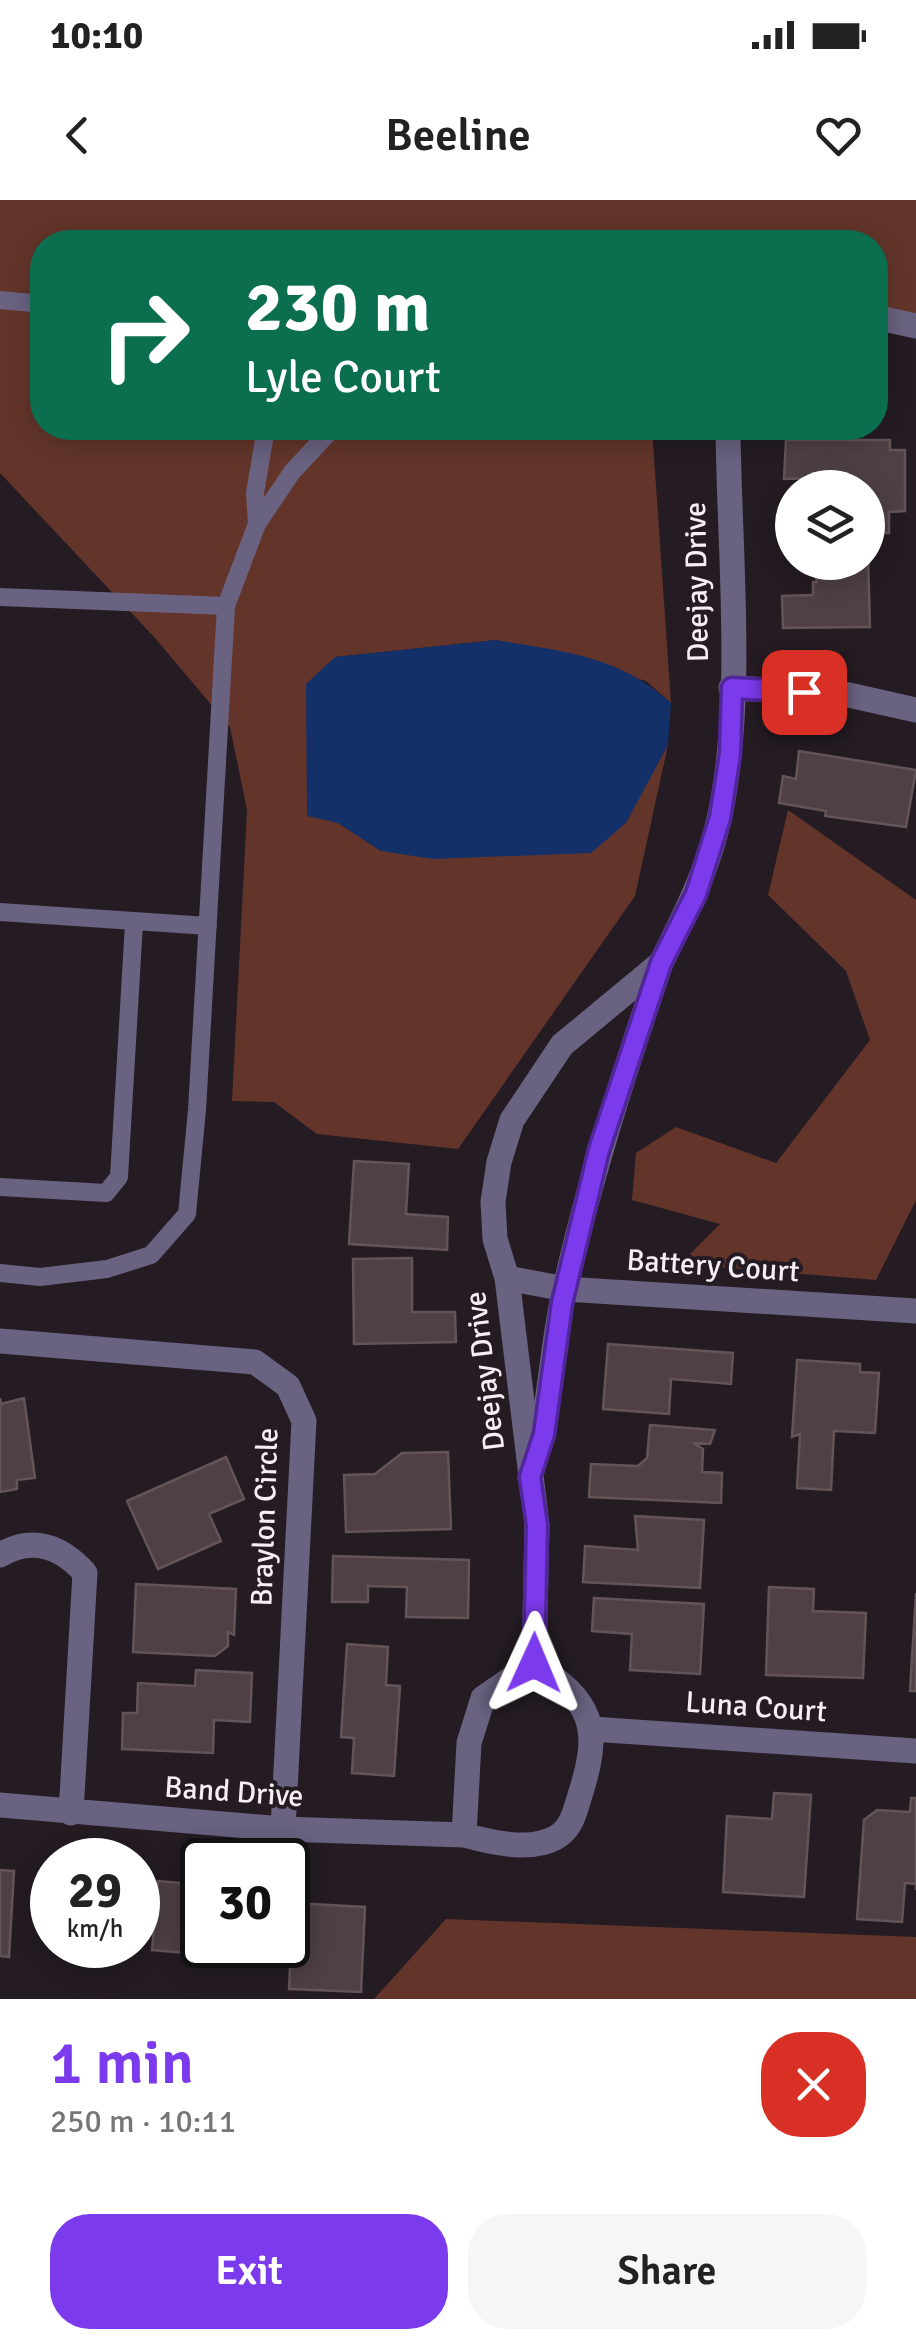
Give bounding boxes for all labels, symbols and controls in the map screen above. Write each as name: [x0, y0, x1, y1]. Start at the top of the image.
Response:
text: 10:10: [50, 12, 143, 59]
icon: back: [50, 108, 105, 163]
text: Beeline: [385, 108, 531, 163]
icon: heart: [811, 108, 866, 163]
text: 230 m: [245, 264, 430, 350]
icon: right: [80, 270, 210, 400]
text: Lyle Court: [245, 350, 441, 405]
map controls: [775, 470, 885, 580]
button: layers: [775, 470, 885, 580]
street label: Deejay Drive: [677, 502, 717, 662]
pin: [762, 650, 847, 735]
icon: arrive: [777, 665, 832, 720]
street label: Battery Court: [625, 1242, 801, 1290]
street label: Deejay Drive: [457, 1289, 513, 1453]
street label: Braylon Circle: [243, 1427, 287, 1607]
position arrow: [482, 1611, 586, 1715]
street label: Luna Court: [684, 1684, 828, 1730]
street label: Band Drive: [163, 1769, 305, 1815]
speed limit sign: 30: [180, 1838, 310, 1968]
text: 29: [68, 1860, 122, 1922]
text: km/h: [67, 1913, 123, 1944]
text: 1 min: [50, 2027, 194, 2101]
button: close: [761, 2032, 866, 2137]
text: 250 m · 10:11: [50, 2102, 236, 2141]
button: Exit: [50, 2214, 448, 2329]
button: Share: [468, 2214, 866, 2329]

